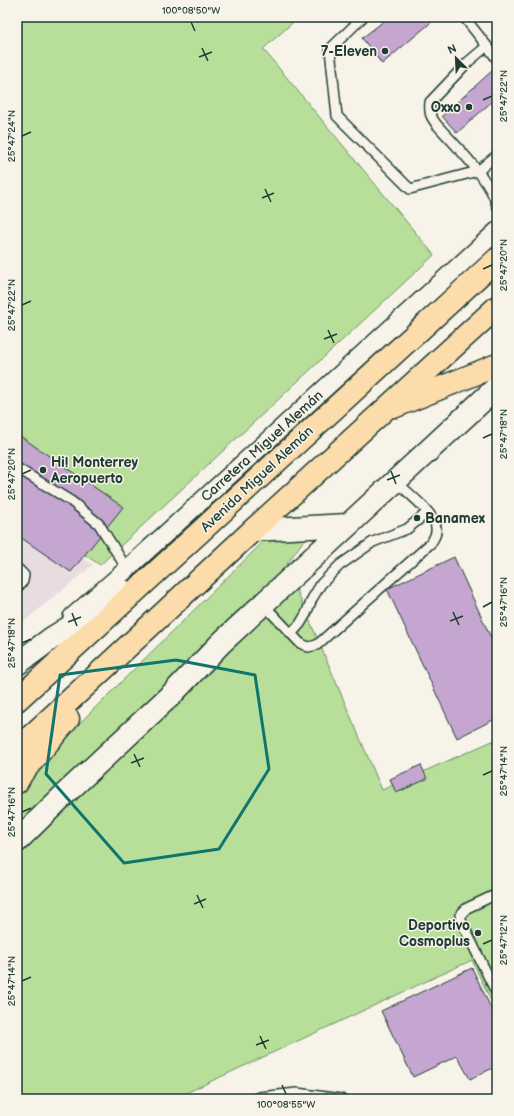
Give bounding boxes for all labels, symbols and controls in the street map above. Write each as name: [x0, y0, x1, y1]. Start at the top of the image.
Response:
text: 100°08'50"W: [162, 5, 220, 17]
north arrow: [436, 38, 476, 78]
text: N: [446, 42, 459, 57]
place label: 7-Eleven: [321, 43, 377, 60]
marker: 7-Eleven: [380, 46, 390, 56]
text: 25°47'22"N: [498, 70, 510, 122]
place label: Oxxo: [431, 99, 461, 116]
marker: Oxxo: [464, 102, 474, 112]
text: 25°47'24"N: [6, 110, 18, 162]
text: 25°47'20"N: [498, 239, 510, 291]
text: 25°47'22"N: [6, 279, 18, 331]
street label: Carretera Miguel Alemán: [197, 387, 327, 505]
text: 25°47'18"N: [498, 409, 510, 459]
street label: Avenida Miguel Alemán: [197, 422, 317, 536]
text: 25°47'20"N: [6, 448, 18, 500]
place label: Hi! Monterrey Aeropuerto: [50, 454, 138, 487]
marker: Hi! Monterrey Aeropuerto: [38, 465, 48, 475]
place label: Banamex: [425, 510, 486, 527]
marker: Banamex: [412, 513, 422, 523]
text: 25°47'16"N: [498, 577, 510, 627]
text: 25°47'18"N: [6, 618, 18, 668]
text: 25°47'14"N: [498, 746, 510, 796]
text: 25°47'16"N: [6, 787, 18, 837]
text: 25°47'12"N: [498, 915, 510, 965]
place label: Deportivo Cosmoplus: [399, 917, 470, 950]
marker: Deportivo Cosmoplus: [473, 928, 483, 938]
text: 25°47'14"N: [6, 956, 18, 1006]
text: 100°08'55"W: [257, 1099, 315, 1111]

